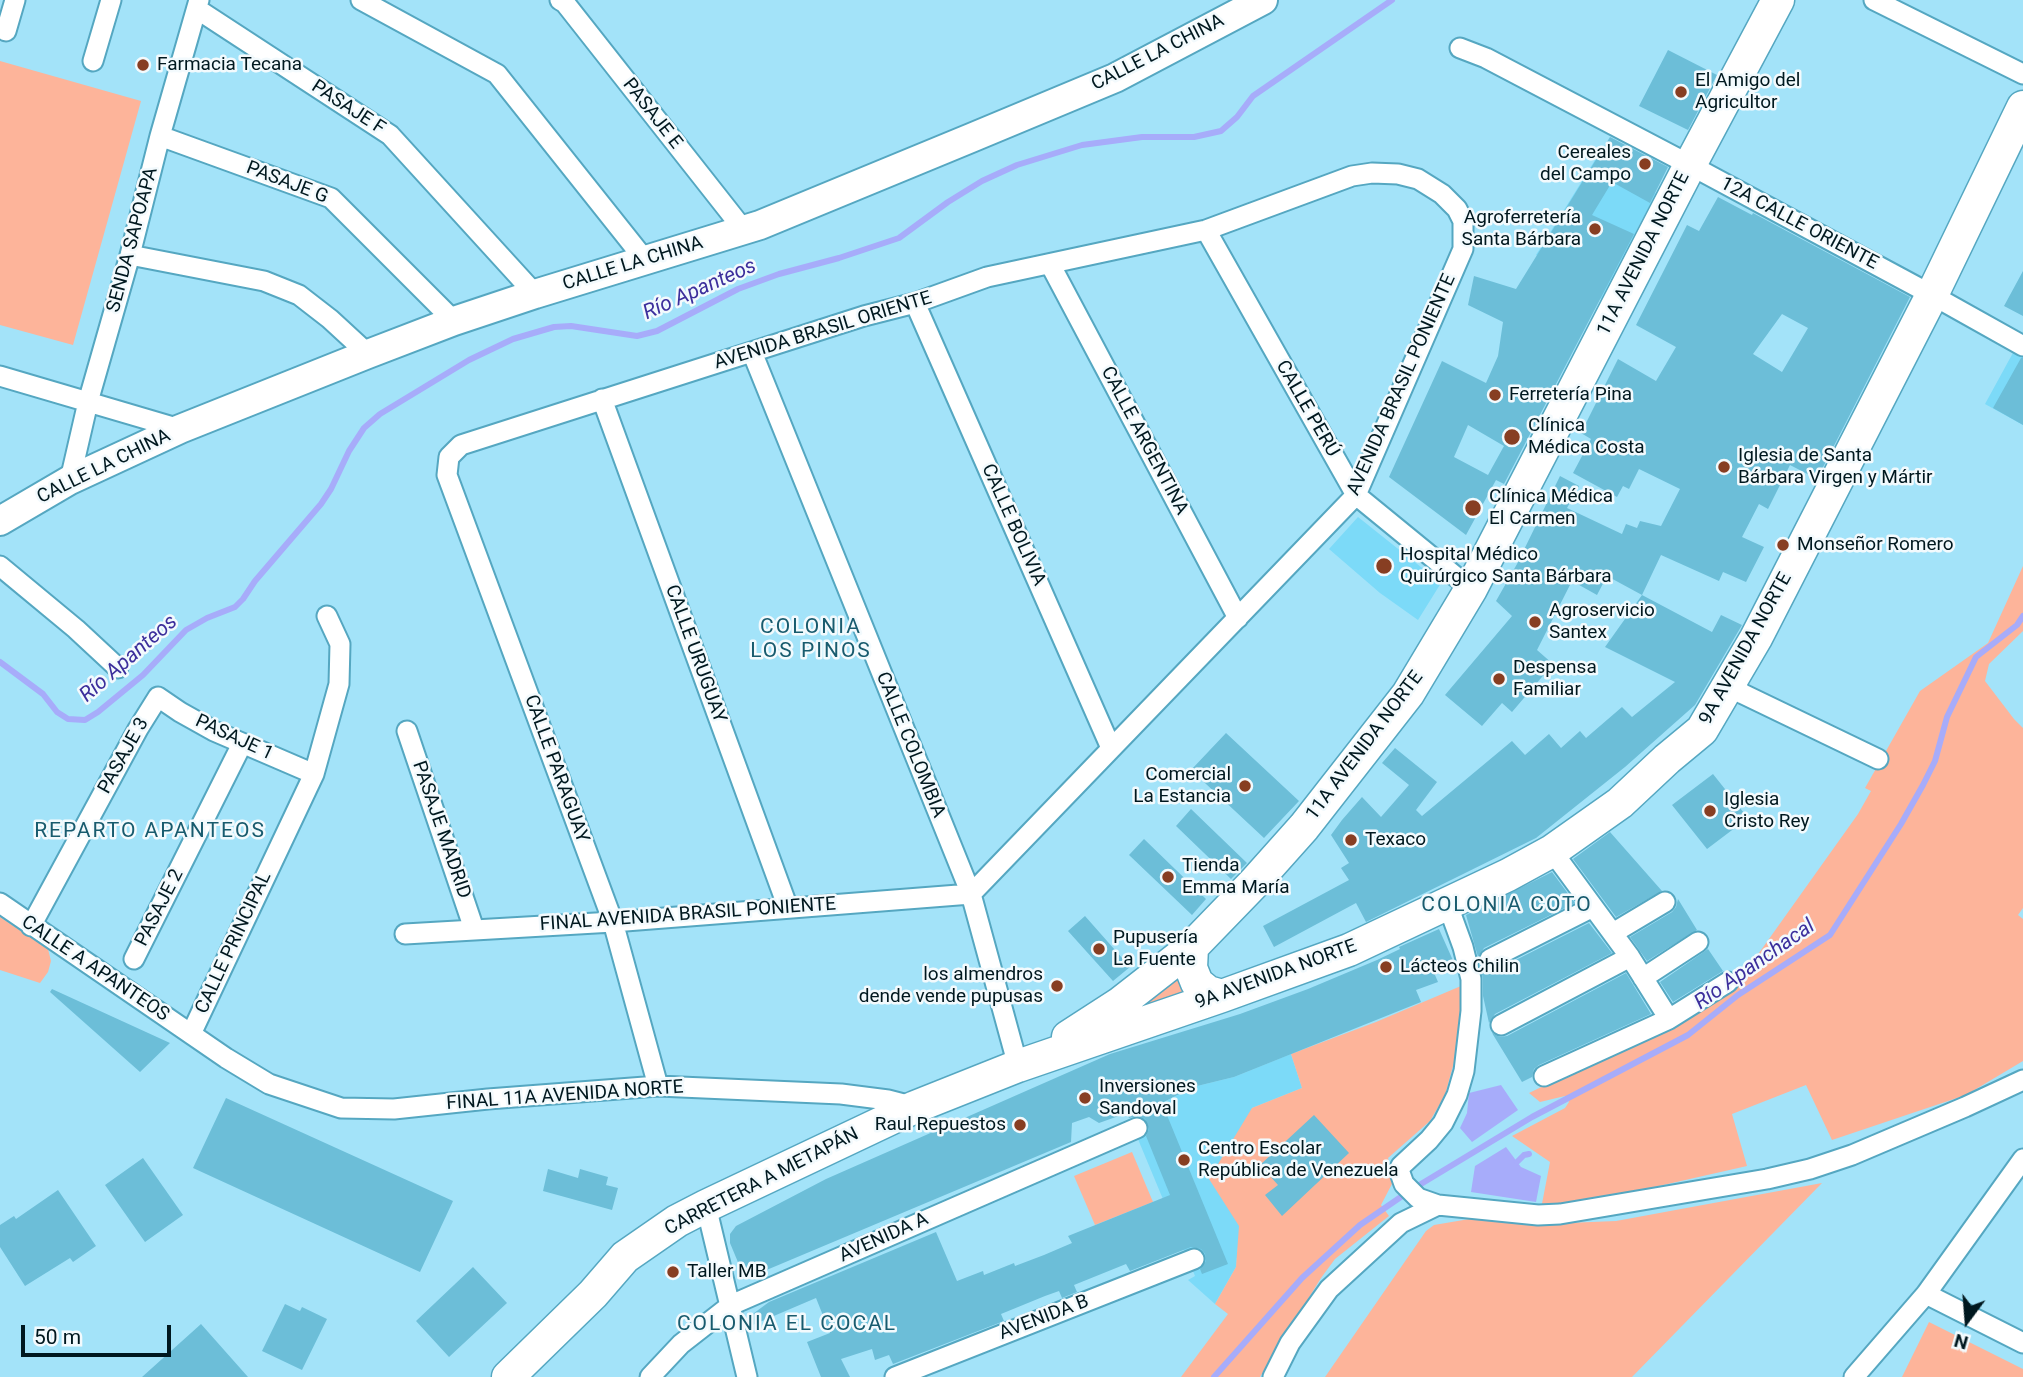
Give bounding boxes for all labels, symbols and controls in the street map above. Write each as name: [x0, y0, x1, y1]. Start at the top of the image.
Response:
street label: CALLE LA CHINA: [1088, 10, 1228, 96]
place label: Farmacia Tecana: [157, 54, 302, 76]
marker: Farmacia Tecana: [135, 57, 151, 73]
place label: El Amigo del Agricultor: [1695, 70, 1800, 114]
street label: PASAJE E: [617, 74, 687, 154]
street label: PASAJE F: [307, 76, 389, 140]
marker: El Amigo del Agricultor: [1673, 84, 1689, 100]
place label: Cereales del Campo: [1540, 142, 1631, 186]
marker: Cereales del Campo: [1637, 156, 1653, 172]
street label: PASAJE G: [243, 157, 331, 209]
street label: SENDA SAPOAPA: [103, 165, 163, 315]
street label: 11A AVENIDA NORTE: [1593, 168, 1695, 340]
street label: 12A CALLE ORIENTE: [1716, 173, 1882, 275]
place label: Agroferretería Santa Bárbara: [1462, 207, 1581, 251]
marker: Agroferretería Santa Bárbara: [1587, 221, 1603, 237]
street label: CALLE LA CHINA: [560, 232, 706, 296]
water label: Río Apanteos: [640, 254, 760, 326]
street label: AVENIDA BRASIL PONIENTE: [1343, 271, 1461, 499]
street label: AVENIDA BRASIL ORIENTE: [712, 287, 934, 375]
street label: CALLE PERÚ: [1270, 357, 1344, 461]
street label: CALLE ARGENTINA: [1095, 363, 1193, 519]
place label: Ferretería Pina: [1509, 384, 1632, 406]
marker: Ferretería Pina: [1487, 387, 1503, 403]
place label: Clínica Médica Costa: [1528, 415, 1645, 459]
street label: CALLE LA CHINA: [34, 425, 174, 509]
marker: Clínica Médica Costa: [1502, 427, 1522, 447]
place label: Iglesia de Santa Bárbara Virgen y Mártir: [1738, 445, 1932, 489]
marker: Iglesia de Santa Bárbara Virgen y Mártir: [1716, 459, 1732, 475]
street label: CALLE BOLIVIA: [976, 461, 1050, 589]
place label: Clínica Médica El Carmen: [1489, 486, 1613, 530]
marker: Clínica Médica El Carmen: [1463, 498, 1483, 518]
place label: Monseñor Romero: [1797, 534, 1954, 556]
marker: Monseñor Romero: [1775, 537, 1791, 553]
place label: Hospital Médico Quirúrgico Santa Bárbara: [1400, 544, 1612, 588]
marker: Hospital Médico Quirúrgico Santa Bárbara: [1374, 556, 1394, 576]
street label: 9A AVENIDA NORTE: [1695, 569, 1797, 729]
street label: CALLE URUGUAY: [659, 582, 731, 726]
place label: Agroservicio Santex: [1549, 600, 1655, 644]
water label: Río Apanteos: [75, 610, 183, 708]
marker: Agroservicio Santex: [1527, 614, 1543, 630]
district label: COLONIA LOS PINOS: [751, 615, 871, 665]
place label: Despensa Familiar: [1513, 657, 1597, 701]
street label: 11A AVENIDA NORTE: [1301, 667, 1429, 825]
street label: CALLE COLOMBIA: [870, 669, 950, 821]
marker: Despensa Familiar: [1491, 671, 1507, 687]
street label: CALLE PARAGUAY: [519, 692, 593, 846]
street label: PASAJE 1: [191, 710, 277, 766]
street label: PASAJE 3: [94, 714, 154, 798]
street label: PASAJE MADRID: [407, 758, 475, 902]
place label: Comercial La Estancia: [1133, 764, 1231, 808]
marker: Comercial La Estancia: [1237, 778, 1253, 794]
place label: Iglesia Cristo Rey: [1724, 789, 1809, 833]
marker: Iglesia Cristo Rey: [1702, 803, 1718, 819]
district label: REPARTO APANTEOS: [36, 819, 264, 845]
place label: Texaco: [1365, 829, 1426, 851]
marker: Texaco: [1343, 832, 1359, 848]
place label: Tienda Emma María: [1182, 855, 1290, 899]
street label: PASAJE 2: [131, 866, 189, 950]
street label: CALLE PRINCIPAL: [191, 868, 277, 1018]
marker: Tienda Emma María: [1160, 869, 1176, 885]
street label: FINAL AVENIDA BRASIL PONIENTE: [539, 893, 837, 937]
district label: COLONIA COTO: [1423, 893, 1591, 919]
street label: CALLE A APANTEOS: [17, 911, 173, 1027]
water label: Río Apanchacal: [1690, 914, 1820, 1016]
place label: Pupusería La Fuente: [1113, 927, 1198, 971]
street label: 9A AVENIDA NORTE: [1192, 935, 1360, 1015]
marker: Pupusería La Fuente: [1091, 941, 1107, 957]
place label: Lácteos Chilin: [1400, 956, 1519, 978]
marker: Lácteos Chilin: [1378, 959, 1394, 975]
place label: los almendros dende vende pupusas: [859, 964, 1043, 1008]
marker: los almendros dende vende pupusas: [1049, 978, 1065, 994]
street label: FINAL 11A AVENIDA NORTE: [446, 1076, 684, 1116]
place label: Inversiones Sandoval: [1099, 1076, 1196, 1120]
marker: Inversiones Sandoval: [1077, 1090, 1093, 1106]
place label: Raul Repuestos: [875, 1114, 1006, 1136]
marker: Raul Repuestos: [1012, 1117, 1028, 1133]
street label: CARRETERA A METAPÁN: [661, 1123, 863, 1241]
place label: Centro Escolar República de Venezuela: [1198, 1138, 1399, 1182]
marker: Centro Escolar República de Venezuela: [1176, 1152, 1192, 1168]
street label: AVENIDA A: [836, 1208, 932, 1268]
place label: Taller MB: [687, 1261, 767, 1283]
marker: Taller MB: [665, 1264, 681, 1280]
north arrow: [1932, 1286, 2002, 1356]
street label: AVENIDA B: [996, 1290, 1092, 1346]
scale bar: [24, 1310, 175, 1354]
district label: COLONIA EL COCAL: [679, 1312, 895, 1338]
text: 50 m: [34, 1325, 81, 1349]
text: N: [1951, 1329, 1971, 1355]

